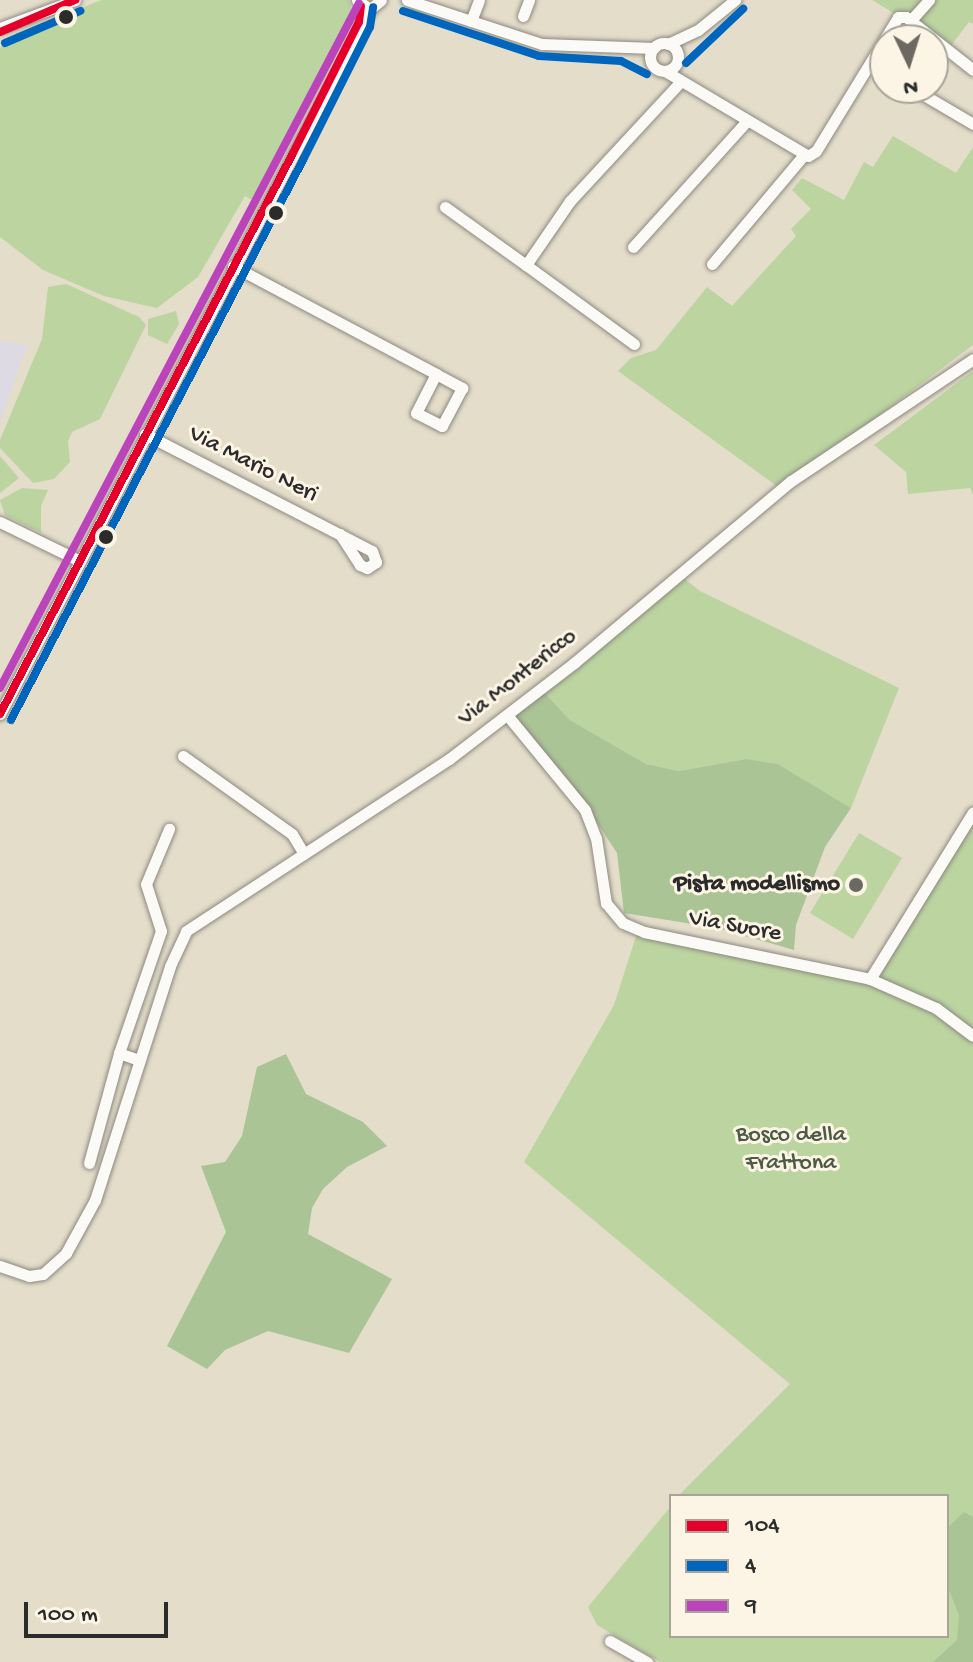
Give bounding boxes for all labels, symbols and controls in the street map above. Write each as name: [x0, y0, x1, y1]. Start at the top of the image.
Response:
unlabelled marker: [58, 9, 74, 25]
north arrow: [869, 24, 949, 104]
text: N: [902, 72, 919, 99]
unlabelled marker: [268, 205, 284, 221]
street label: Via Mario Neri: [184, 420, 322, 510]
unlabelled marker: [98, 529, 114, 545]
street label: Via Montericco: [453, 623, 583, 733]
place label: Pista modellismo: [674, 871, 840, 899]
marker: Pista modellismo: [847, 876, 865, 894]
street label: Via Suore: [687, 905, 783, 949]
park label: Bosco della Frattona: [736, 1122, 846, 1178]
legend: [669, 1494, 949, 1638]
text: 104: [745, 1512, 780, 1541]
text: 4: [745, 1552, 756, 1581]
scale bar: [28, 1586, 172, 1636]
text: 9: [745, 1592, 757, 1621]
text: 100 m: [38, 1601, 98, 1630]

